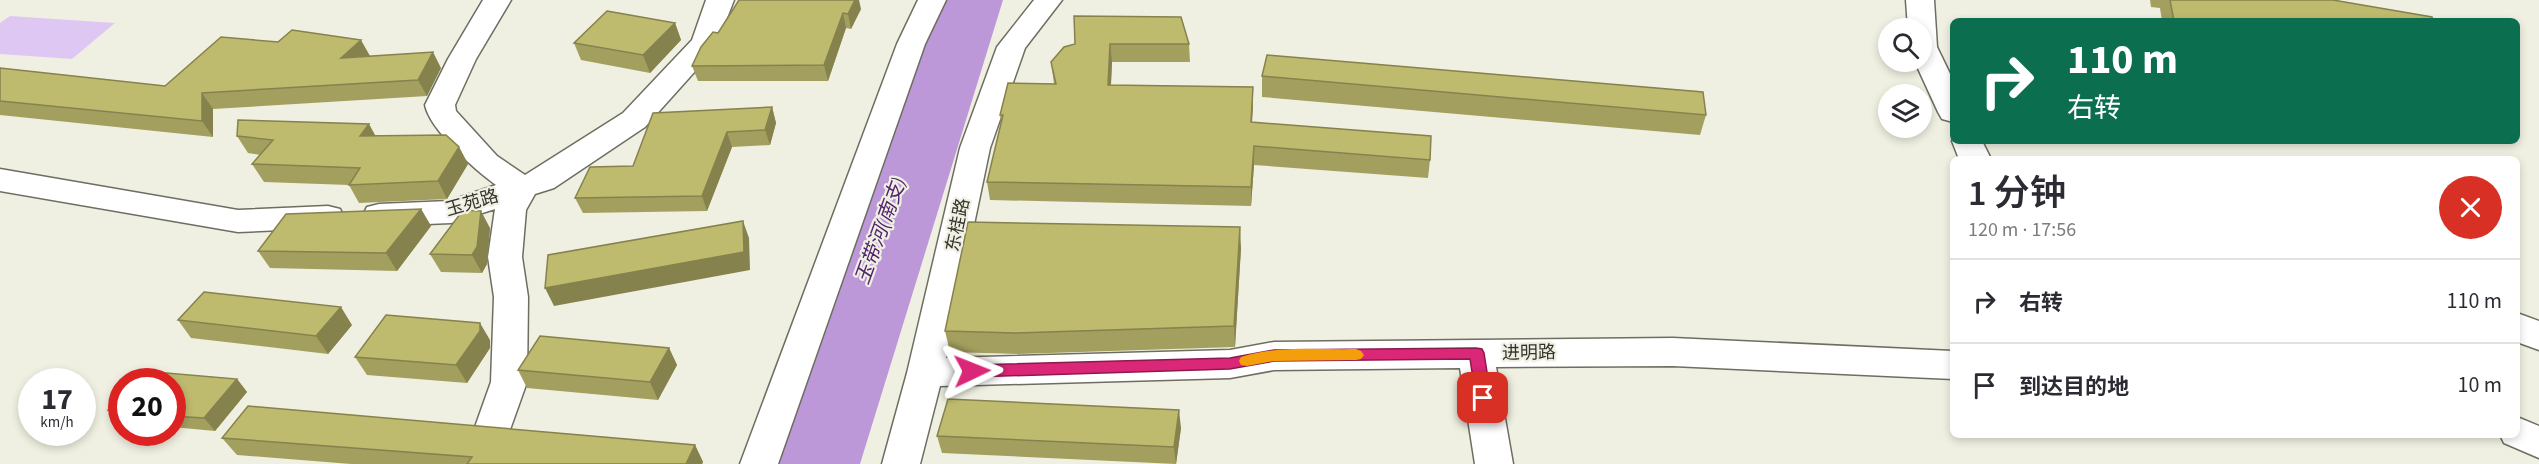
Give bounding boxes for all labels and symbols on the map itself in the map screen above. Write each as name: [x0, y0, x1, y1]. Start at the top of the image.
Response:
water label: 玉带河(南支): [849, 174, 913, 288]
street label: 玉苑路: [443, 184, 501, 222]
street label: 东桂路: [940, 196, 976, 254]
position arrow: [940, 339, 1004, 403]
street label: 进明路: [1502, 340, 1556, 366]
speed limit sign: 20: [108, 368, 186, 446]
pin: [1457, 372, 1508, 423]

